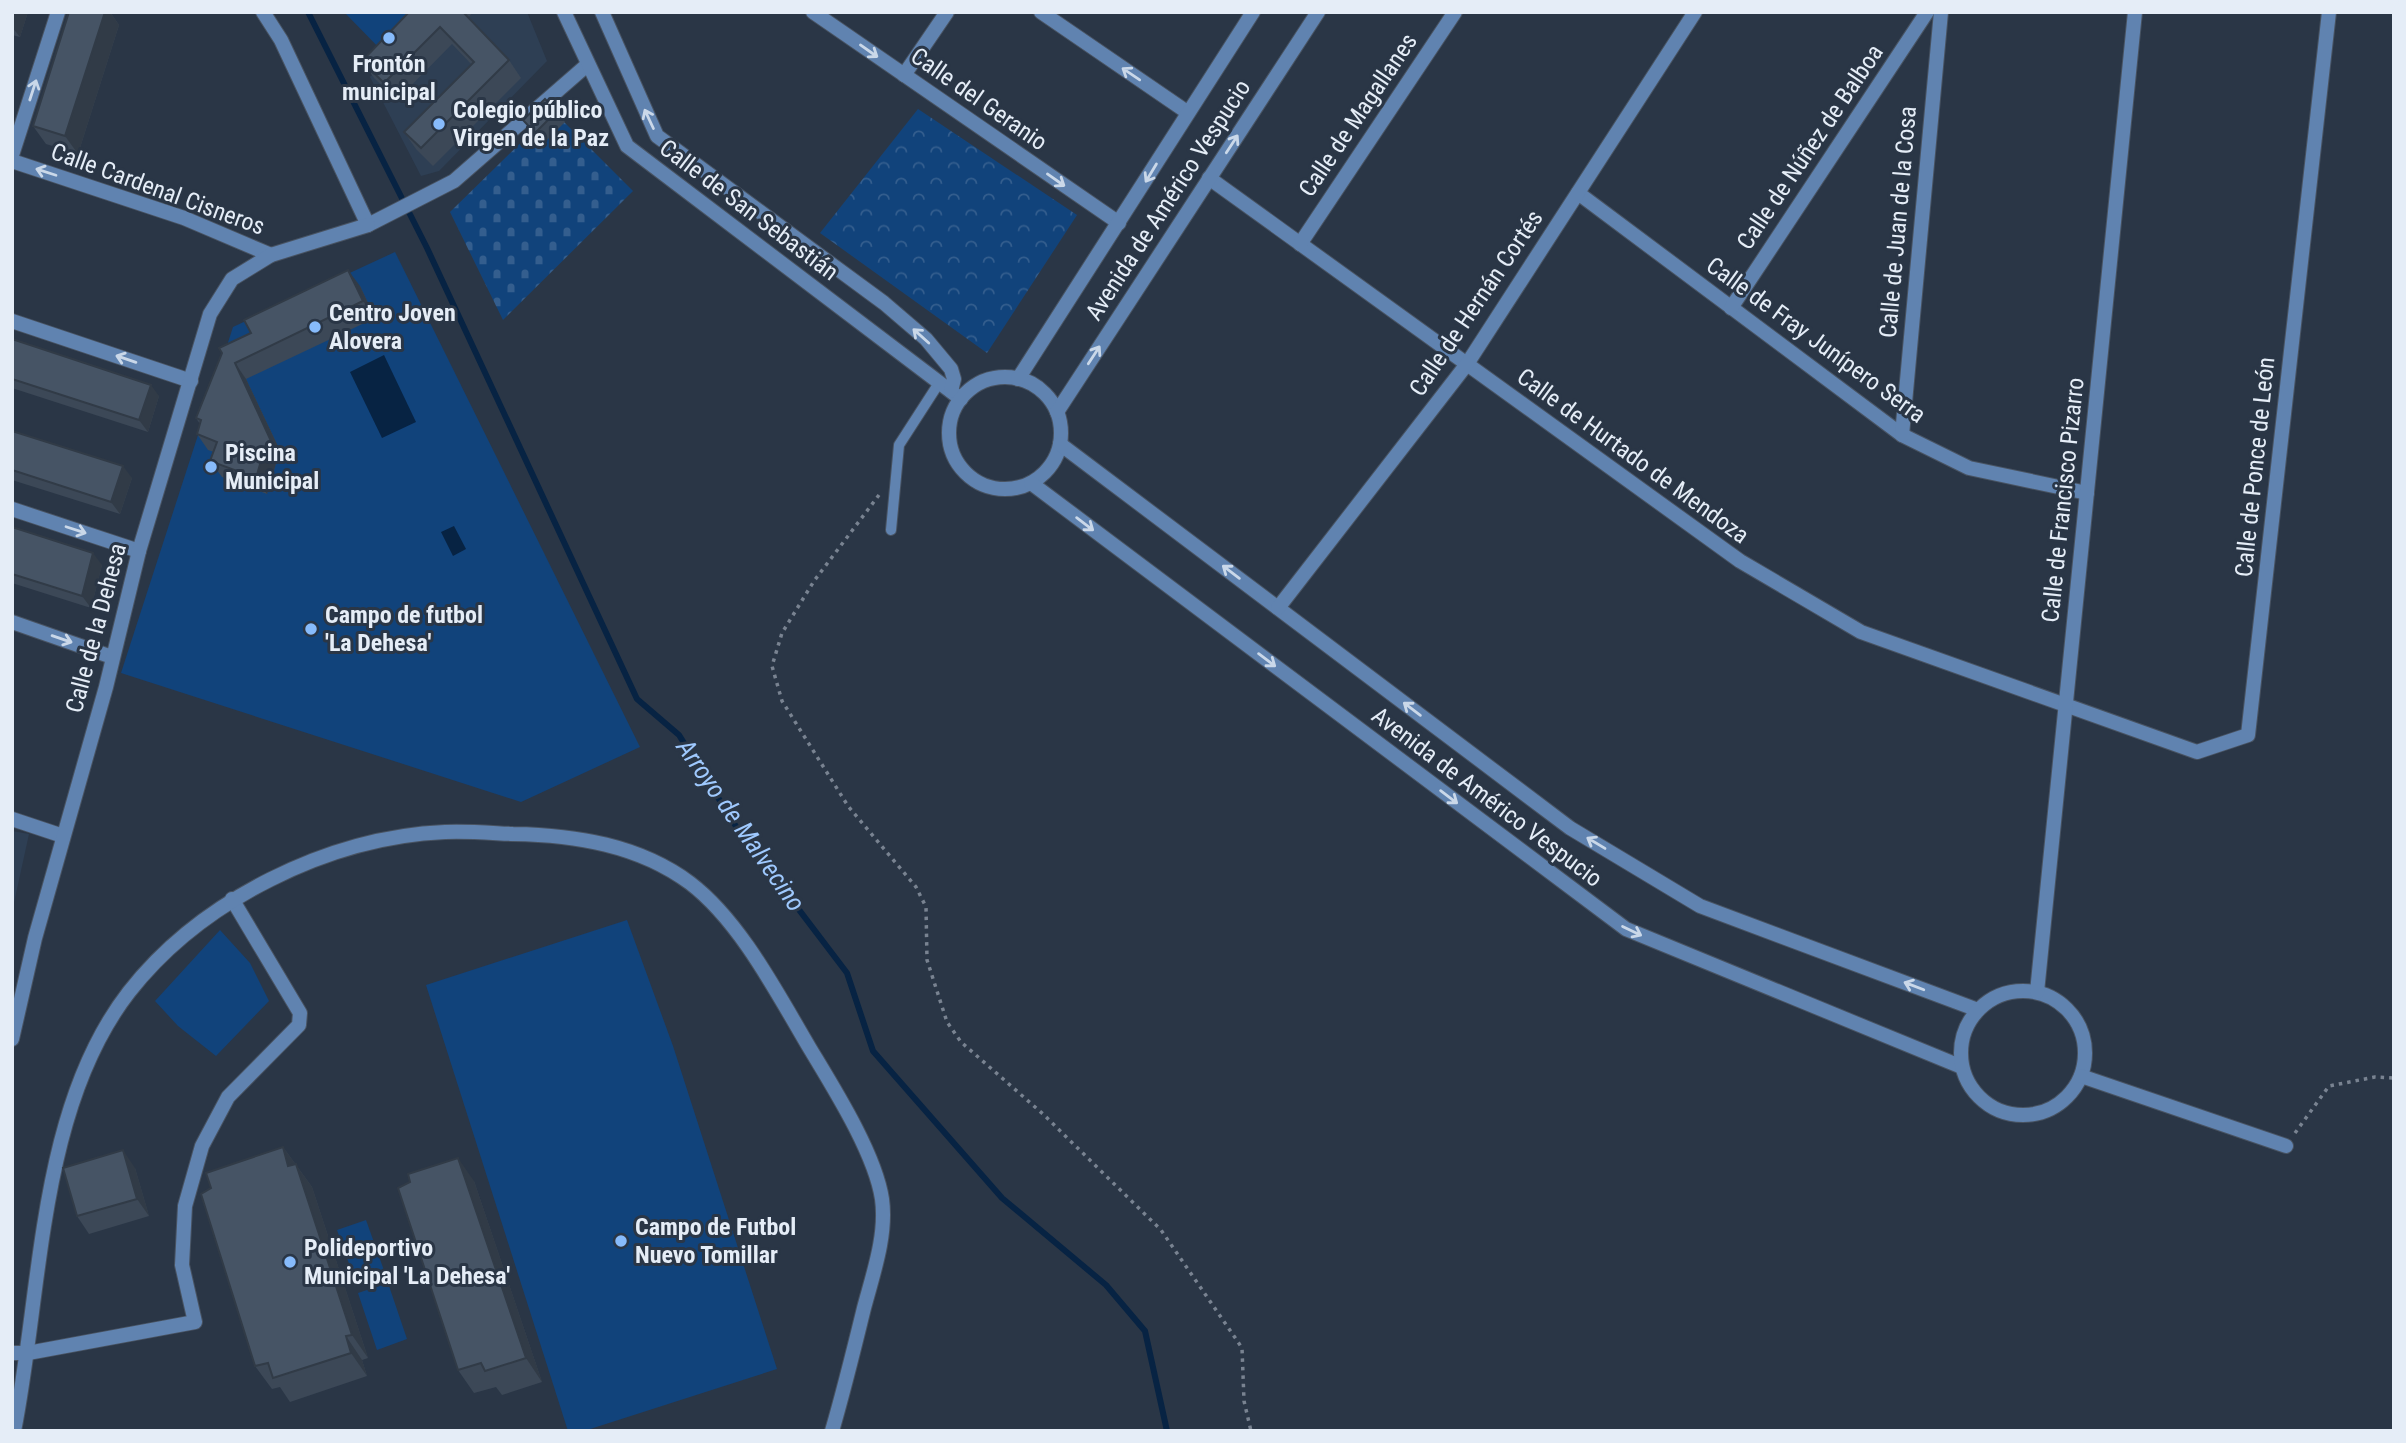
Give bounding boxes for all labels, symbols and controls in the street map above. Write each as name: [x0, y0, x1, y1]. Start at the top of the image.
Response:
street label: Calle de Magallanes: [1293, 28, 1423, 202]
marker: Frontón municipal: [381, 30, 397, 46]
street label: Calle de Núñez de Balboa: [1731, 39, 1889, 255]
street label: Calle del Geranio: [905, 42, 1053, 156]
one-way arrow: [859, 44, 878, 58]
place label: Frontón municipal: [342, 50, 436, 106]
one-way arrow: [1122, 67, 1141, 81]
street label: Avenida de Américo Vespucio: [1080, 74, 1256, 326]
one-way arrow: [28, 80, 40, 102]
place label: Colegio público Virgen de la Paz: [453, 96, 609, 152]
street label: Calle de Juan de la Cosa: [1874, 105, 1922, 339]
one-way arrow: [642, 109, 655, 130]
marker: Colegio público Virgen de la Paz: [431, 116, 447, 132]
street label: Calle de San Sebastián: [654, 134, 844, 286]
one-way arrow: [1225, 134, 1239, 154]
street label: Calle Cardenal Cisneros: [47, 137, 269, 241]
one-way arrow: [1144, 163, 1158, 183]
one-way arrow: [36, 165, 58, 177]
one-way arrow: [1046, 173, 1066, 187]
street label: Calle de Hernán Cortés: [1403, 205, 1549, 401]
street label: Calle de Fray Junípero Serra: [1701, 251, 1931, 429]
place label: Centro Joven Alovera: [329, 299, 456, 355]
marker: Centro Joven Alovera: [307, 319, 323, 335]
one-way arrow: [913, 327, 930, 344]
one-way arrow: [1087, 345, 1101, 365]
one-way arrow: [116, 352, 138, 364]
street label: Calle de Ponce de León: [2230, 356, 2280, 578]
street label: Calle de Hurtado de Mendoza: [1512, 363, 1754, 549]
street label: Calle de Francisco Pizarro: [2036, 376, 2090, 624]
place label: Piscina Municipal: [225, 439, 319, 495]
marker: Piscina Municipal: [203, 459, 219, 475]
one-way arrow: [1076, 516, 1094, 531]
one-way arrow: [64, 525, 86, 537]
street label: Calle de la Dehesa: [60, 540, 132, 716]
one-way arrow: [1222, 565, 1240, 580]
place label: Campo de futbol 'La Dehesa': [325, 601, 483, 657]
marker: Campo de futbol 'La Dehesa': [303, 621, 319, 637]
one-way arrow: [51, 634, 73, 646]
one-way arrow: [1258, 653, 1276, 668]
street label: Avenida de Américo Vespucio: [1366, 701, 1608, 893]
one-way arrow: [1403, 702, 1422, 717]
water label: Arroyo de Malvecino: [670, 732, 811, 917]
one-way arrow: [1439, 789, 1458, 804]
one-way arrow: [1586, 836, 1606, 850]
one-way arrow: [1621, 925, 1642, 939]
one-way arrow: [1904, 979, 1925, 991]
place label: Campo de Futbol Nuevo Tomillar: [635, 1213, 796, 1269]
marker: Campo de Futbol Nuevo Tomillar: [613, 1233, 629, 1249]
place label: Polideportivo Municipal 'La Dehesa': [304, 1234, 510, 1290]
marker: Polideportivo Municipal 'La Dehesa': [282, 1254, 298, 1270]

